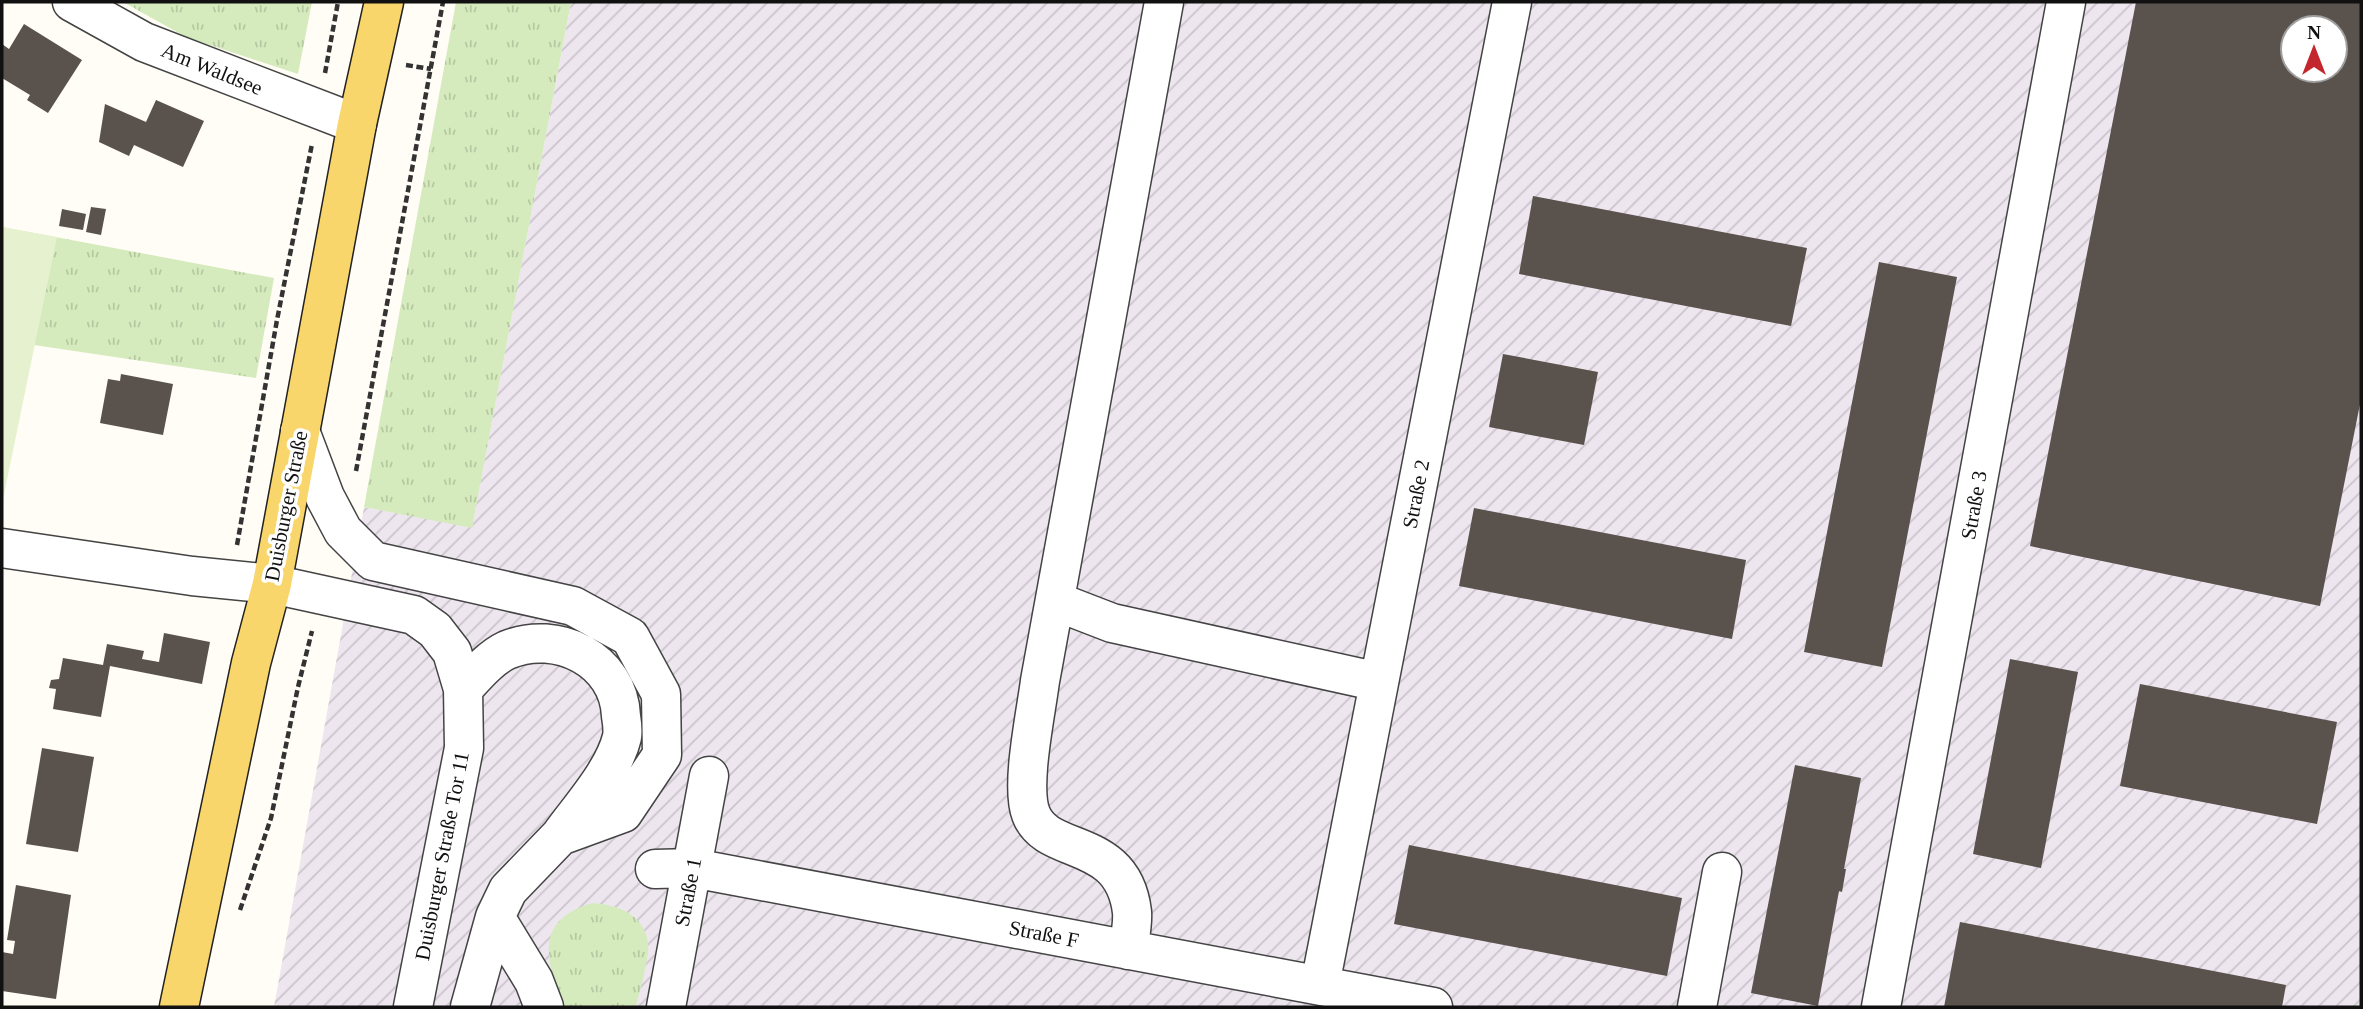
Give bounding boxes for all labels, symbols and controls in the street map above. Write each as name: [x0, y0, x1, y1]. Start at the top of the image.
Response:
north arrow: [2279, 14, 2349, 84]
text: N: [2307, 22, 2321, 43]
street label: Am Waldsee: [158, 38, 266, 100]
street label: Duisburger Straße: [260, 429, 312, 583]
street label: Straße 2: [1398, 458, 1434, 530]
street label: Straße 3: [1956, 469, 1992, 541]
street label: Duisburger Straße Tor 11: [410, 750, 474, 962]
street label: Straße 1: [670, 856, 706, 928]
street label: Straße F: [1007, 915, 1081, 953]

